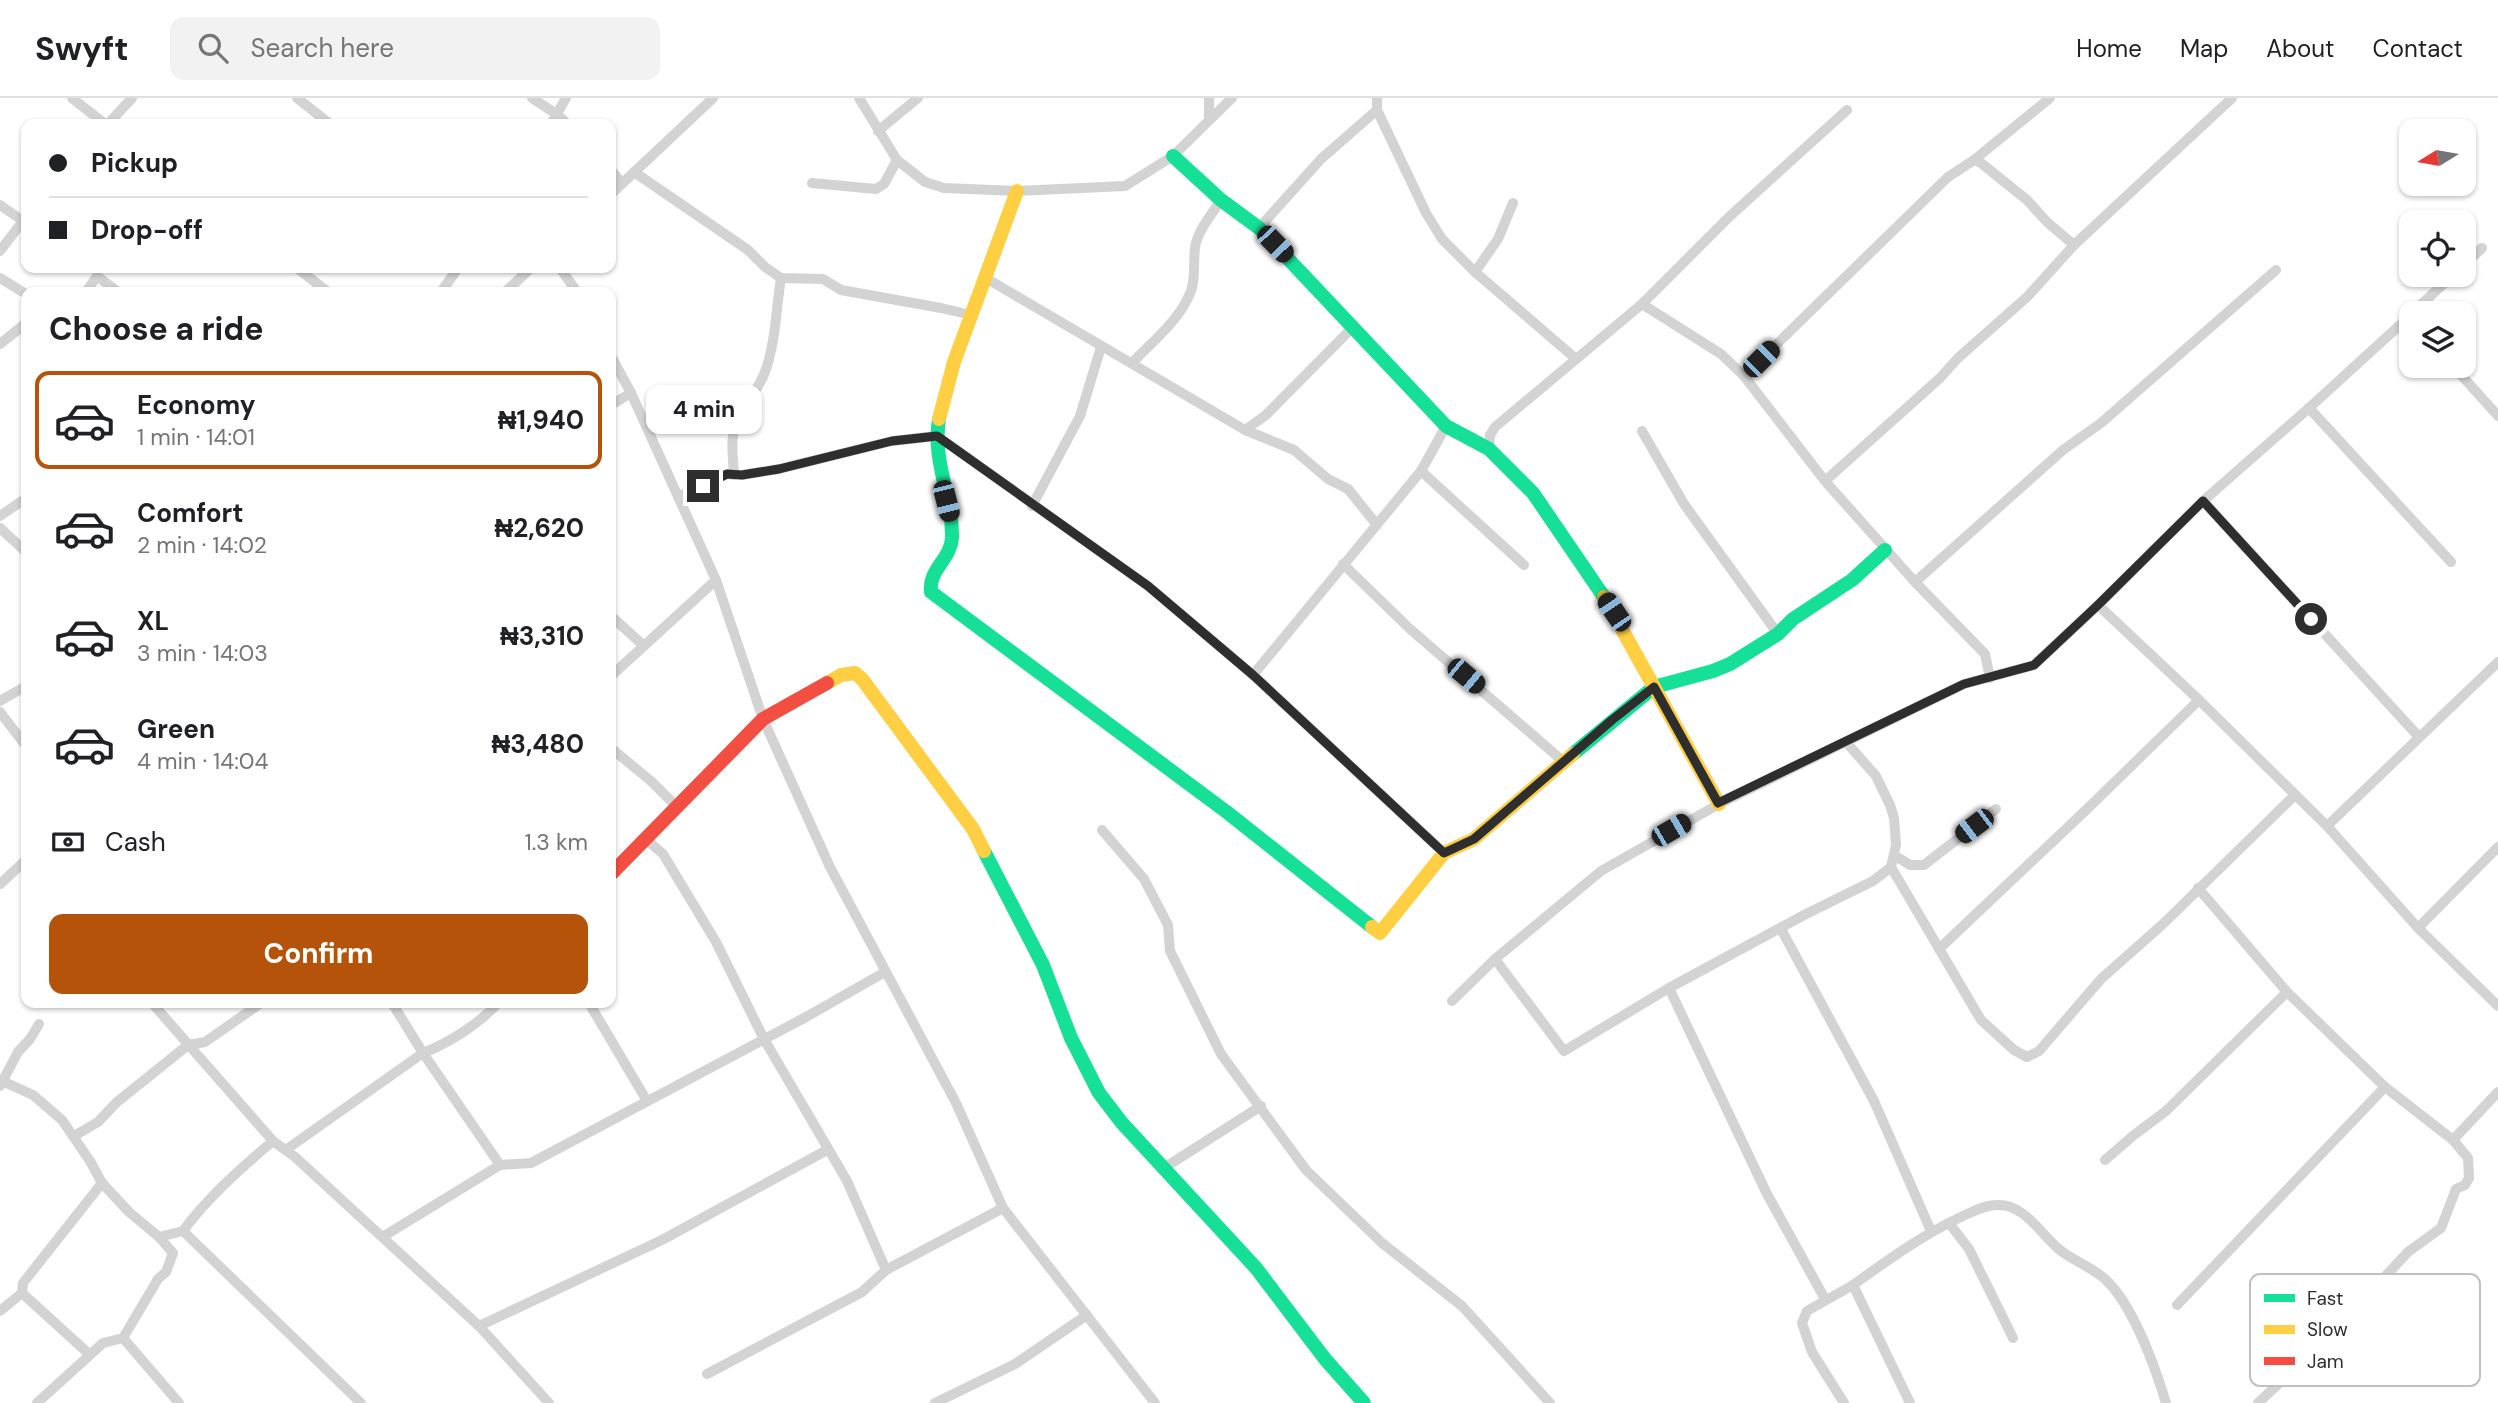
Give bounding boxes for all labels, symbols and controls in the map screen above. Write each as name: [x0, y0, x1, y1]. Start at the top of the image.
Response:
search box: [170, 17, 660, 80]
text: Swyft: [35, 27, 128, 70]
icon: search: [194, 29, 232, 67]
text: Search here: [250, 31, 394, 65]
text: Home: [2076, 33, 2142, 64]
text: Map: [2180, 33, 2228, 64]
text: About: [2266, 33, 2335, 64]
text: Contact: [2373, 33, 2463, 64]
north arrow: [2399, 119, 2476, 196]
map controls: [2399, 119, 2476, 378]
text: Pickup: [91, 146, 178, 180]
button: locate: [2399, 210, 2476, 287]
text: Drop-off: [91, 213, 203, 247]
car: [1253, 222, 1298, 266]
button: layers: [2399, 301, 2476, 378]
text: Choose a ride: [49, 308, 264, 350]
car: [1739, 337, 1784, 381]
callout: 4 min: [645, 384, 761, 434]
text: Economy: [137, 388, 255, 422]
icon: car: [53, 389, 116, 452]
text: 4 min: [673, 394, 735, 424]
text: ₦1,940: [498, 403, 584, 437]
text: 1 min · 14:01: [137, 422, 255, 452]
route end: [687, 470, 719, 502]
car: [931, 478, 962, 524]
text: Comfort: [137, 496, 243, 530]
icon: car: [53, 497, 116, 560]
text: ₦2,620: [494, 511, 584, 545]
text: 2 min · 14:02: [137, 530, 267, 560]
car: [1594, 589, 1635, 635]
route start: [2295, 603, 2327, 635]
text: XL: [137, 604, 169, 638]
icon: car: [53, 605, 116, 668]
text: ₦3,310: [500, 619, 584, 653]
text: 3 min · 14:03: [137, 638, 268, 668]
car: [1444, 654, 1489, 698]
text: Green: [137, 712, 215, 746]
icon: car: [53, 713, 116, 776]
text: ₦3,480: [491, 727, 584, 761]
text: 4 min · 14:04: [137, 746, 269, 776]
car: [1951, 805, 1998, 847]
car: [1648, 810, 1695, 850]
icon: cash: [49, 823, 87, 861]
text: Cash: [105, 825, 166, 859]
text: 1.3 km: [524, 827, 588, 857]
button: Confirm: [49, 914, 588, 994]
legend: [2250, 1274, 2480, 1386]
text: Fast: [2307, 1286, 2343, 1311]
text: Slow: [2307, 1317, 2348, 1342]
text: Jam: [2307, 1349, 2344, 1374]

